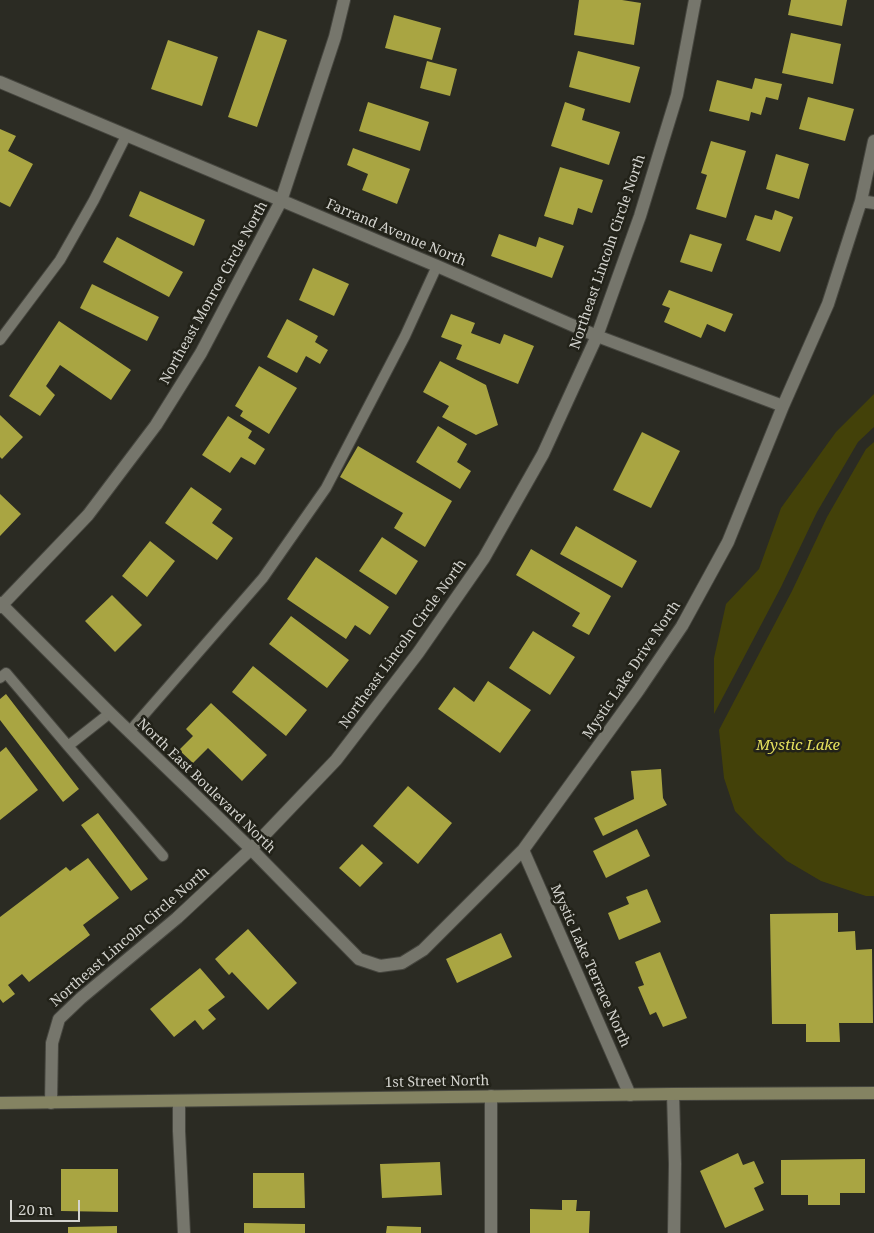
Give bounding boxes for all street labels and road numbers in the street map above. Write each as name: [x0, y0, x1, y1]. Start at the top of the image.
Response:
street label: Northeast Lincoln Circle North: [567, 152, 649, 352]
street label: Farrand Avenue North: [323, 196, 469, 270]
street label: Northeast Monroe Circle North: [157, 199, 271, 387]
street label: Northeast Lincoln Circle North: [336, 556, 470, 732]
street label: Mystic Lake Drive North: [580, 598, 684, 742]
street label: North East Boulevard North: [133, 715, 279, 857]
street label: Northeast Lincoln Circle North: [47, 863, 213, 1011]
street label: Mystic Lake Terrace North: [546, 882, 634, 1050]
street label: 1st Street North: [385, 1073, 489, 1091]

